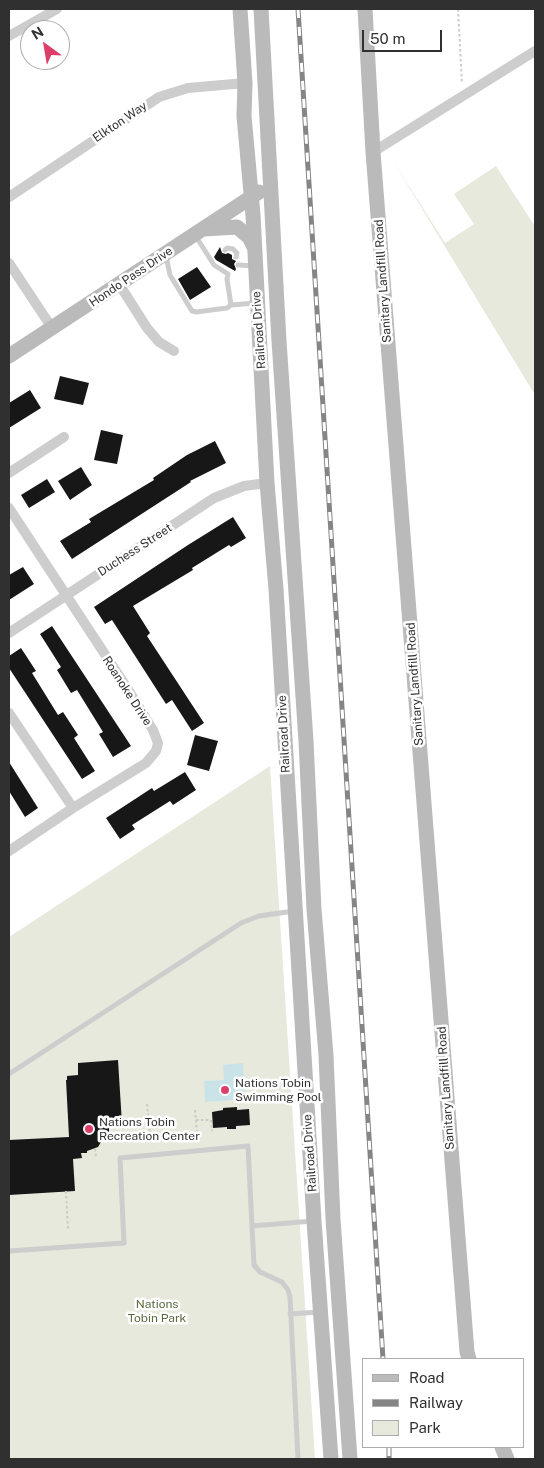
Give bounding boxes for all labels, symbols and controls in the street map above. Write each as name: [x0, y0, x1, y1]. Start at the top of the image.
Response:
north arrow: [20, 20, 70, 70]
scale bar: [364, 20, 444, 52]
text: N: [29, 23, 46, 43]
text: 50 m: [370, 30, 405, 47]
street label: Elkton Way: [90, 99, 150, 145]
street label: Sanitary Landfill Road: [372, 219, 394, 343]
street label: Hondo Pass Drive: [87, 244, 175, 310]
street label: Railroad Drive: [249, 291, 269, 369]
street label: Duchess Street: [95, 521, 175, 579]
street label: Sanitary Landfill Road: [404, 622, 426, 746]
street label: Roanoke Drive: [99, 654, 155, 728]
street label: Railroad Drive: [275, 695, 293, 773]
street label: Sanitary Landfill Road: [435, 1026, 457, 1150]
place label: Nations Tobin Swimming Pool: [235, 1076, 321, 1104]
marker: Nations Tobin Swimming Pool: [219, 1084, 231, 1096]
street label: Railroad Drive: [300, 1114, 320, 1192]
place label: Nations Tobin Recreation Center: [99, 1115, 200, 1143]
marker: Nations Tobin Recreation Center: [83, 1123, 95, 1135]
park label: Nations Tobin Park: [128, 1297, 186, 1325]
legend: [362, 1358, 524, 1448]
text: Road: [409, 1369, 445, 1386]
text: Railway: [409, 1394, 463, 1411]
text: Park: [409, 1419, 441, 1436]

